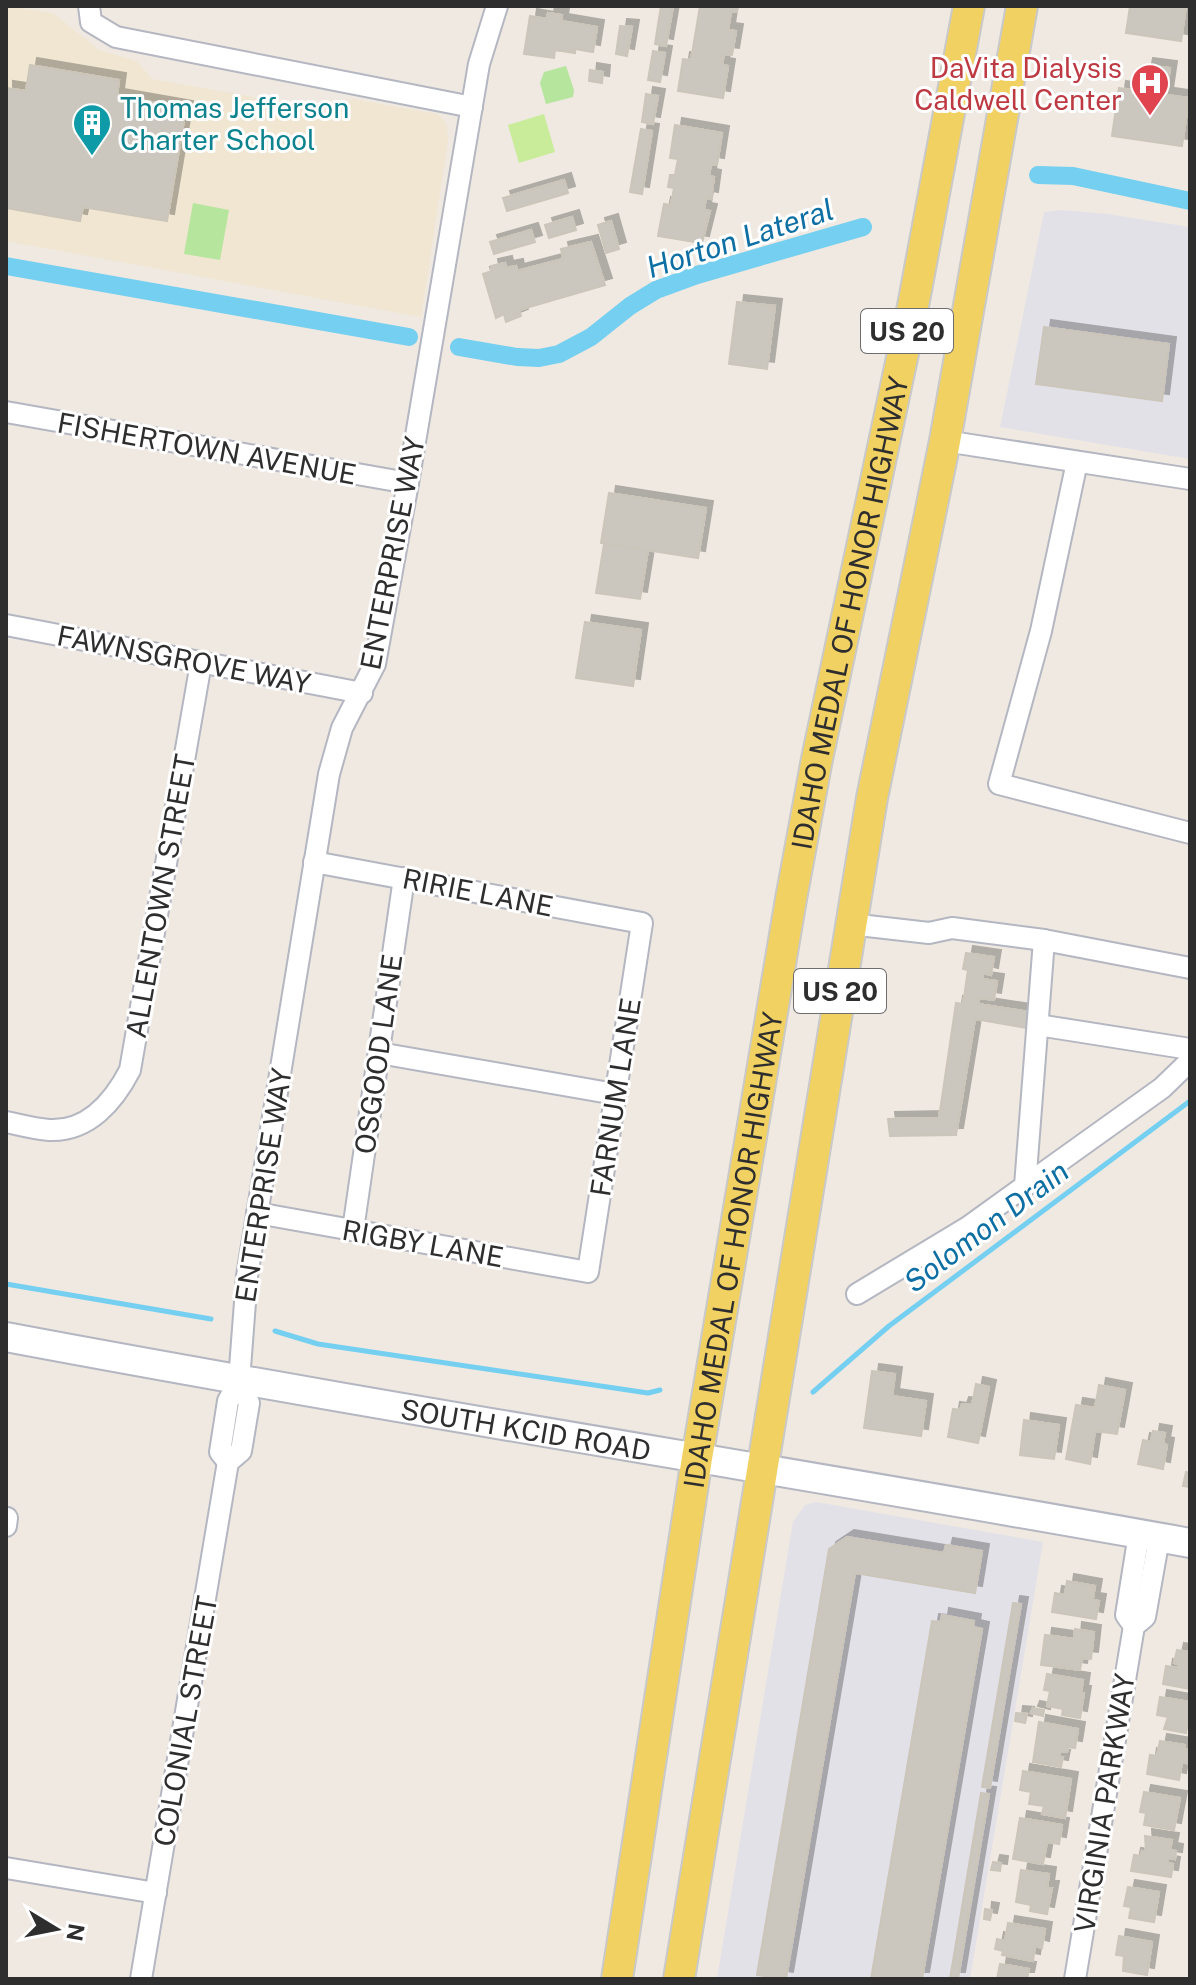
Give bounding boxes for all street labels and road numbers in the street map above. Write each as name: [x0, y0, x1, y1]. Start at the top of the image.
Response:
road number: US 20: [861, 309, 953, 353]
street label: IDAHO MEDAL OF HONOR HIGHWAY: [784, 373, 914, 852]
street label: FISHERTOWN AVENUE: [55, 405, 359, 491]
street label: ENTERPRISE WAY: [353, 434, 431, 672]
street label: FAWNSGROVE WAY: [54, 618, 314, 700]
street label: ALLENTOWN STREET: [119, 751, 201, 1041]
street label: RIRIE LANE: [400, 861, 556, 923]
street label: OSGOOD LANE: [348, 952, 408, 1156]
road number: US 20: [794, 969, 886, 1013]
street label: FARNUM LANE: [583, 995, 647, 1199]
street label: IDAHO MEDAL OF HONOR HIGHWAY: [676, 1009, 788, 1490]
street label: ENTERPRISE WAY: [228, 1065, 298, 1305]
street label: RIGBY LANE: [340, 1213, 506, 1273]
street label: SOUTH KCID ROAD: [398, 1391, 654, 1466]
street label: COLONIAL STREET: [147, 1593, 223, 1849]
street label: VIRGINIA PARKWAY: [1067, 1671, 1141, 1935]

